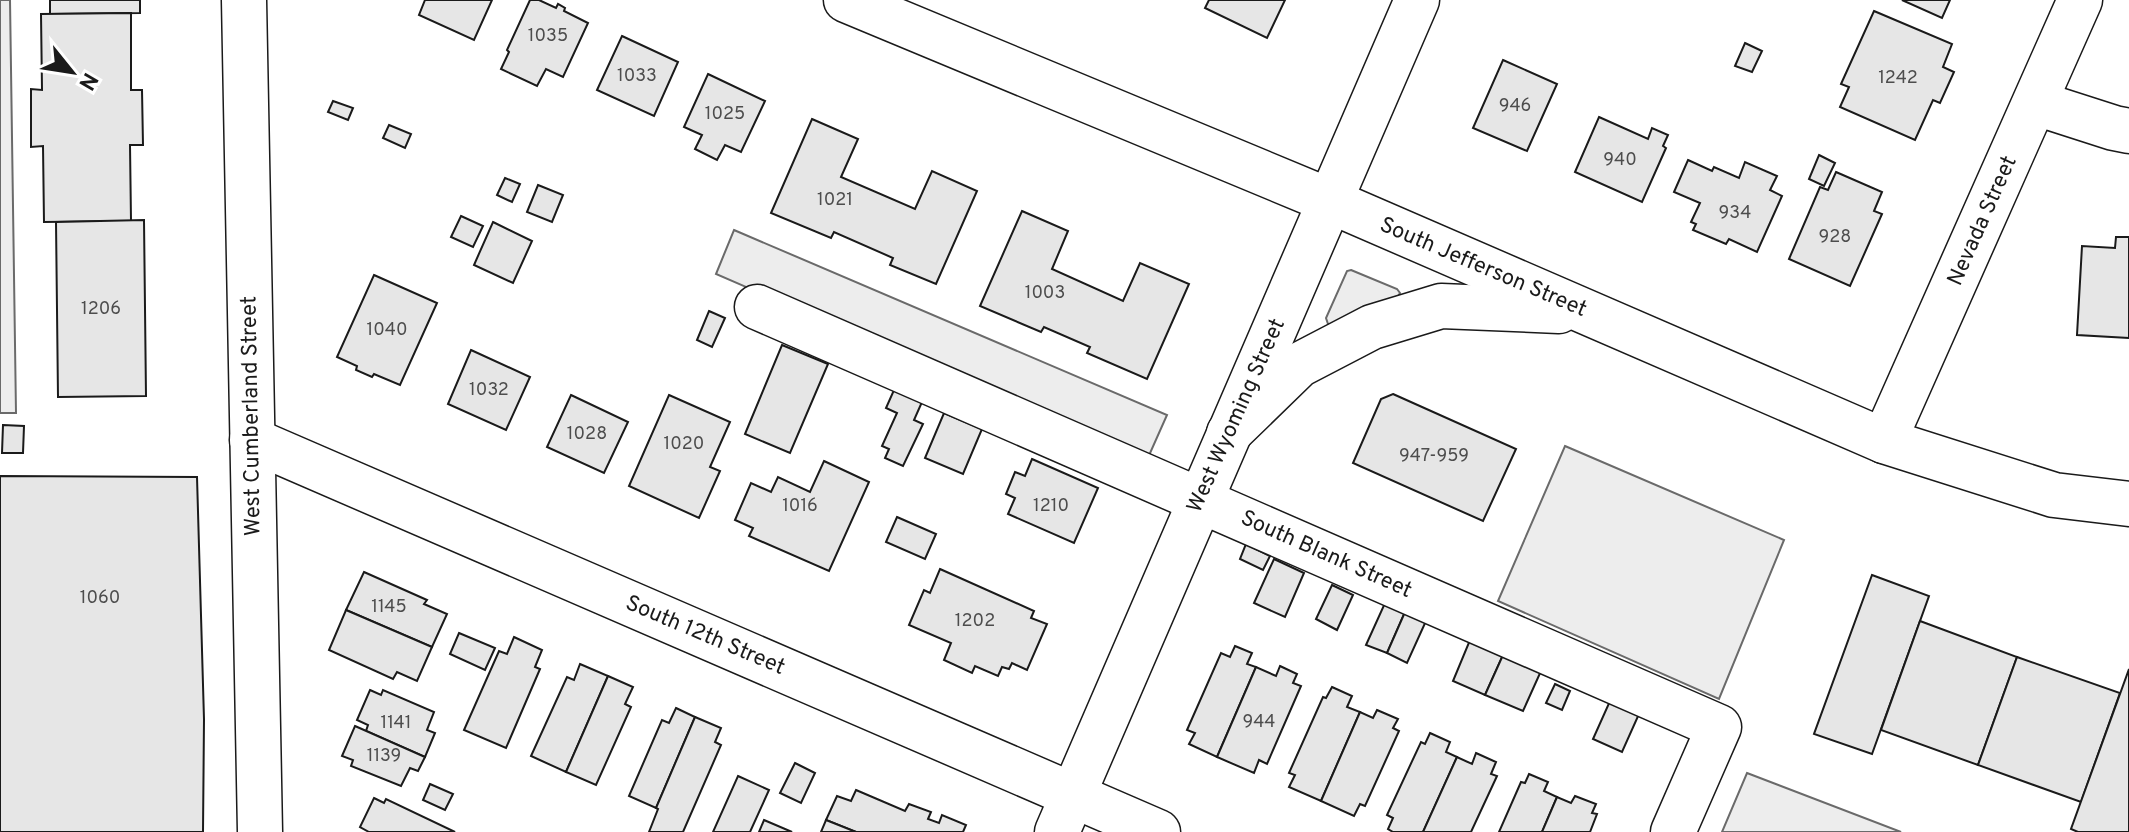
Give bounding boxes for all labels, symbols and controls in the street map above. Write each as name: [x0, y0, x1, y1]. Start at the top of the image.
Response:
house number: 1035: [528, 25, 568, 48]
north arrow: [32, 32, 112, 112]
house number: 1033: [617, 65, 657, 88]
text: N: [72, 67, 103, 94]
house number: 1242: [1878, 67, 1918, 90]
house number: 946: [1499, 95, 1531, 118]
house number: 1025: [705, 103, 745, 126]
house number: 940: [1603, 149, 1637, 172]
street label: Nevada Street: [1942, 152, 2024, 290]
house number: 1021: [817, 189, 853, 212]
house number: 934: [1719, 202, 1751, 225]
street label: South Jefferson Street: [1375, 212, 1591, 324]
house number: 928: [1819, 226, 1851, 249]
house number: 1003: [1025, 282, 1065, 305]
street label: West Cumberland Street: [236, 296, 268, 536]
house number: 1206: [81, 298, 121, 321]
street label: West Wyoming Street: [1182, 315, 1292, 517]
house number: 1040: [366, 319, 408, 342]
house number: 1032: [469, 379, 509, 402]
house number: 1028: [567, 423, 607, 446]
house number: 1020: [664, 433, 704, 456]
house number: 947-959: [1399, 445, 1469, 468]
house number: 1016: [782, 495, 818, 518]
house number: 1210: [1033, 495, 1069, 518]
street label: South Blank Street: [1236, 505, 1416, 605]
house number: 1060: [80, 587, 120, 610]
street label: South 12th Street: [621, 590, 789, 682]
house number: 1145: [371, 596, 407, 619]
house number: 1202: [955, 610, 995, 633]
house number: 944: [1242, 711, 1276, 734]
house number: 1141: [381, 712, 411, 735]
house number: 1139: [367, 745, 401, 768]

